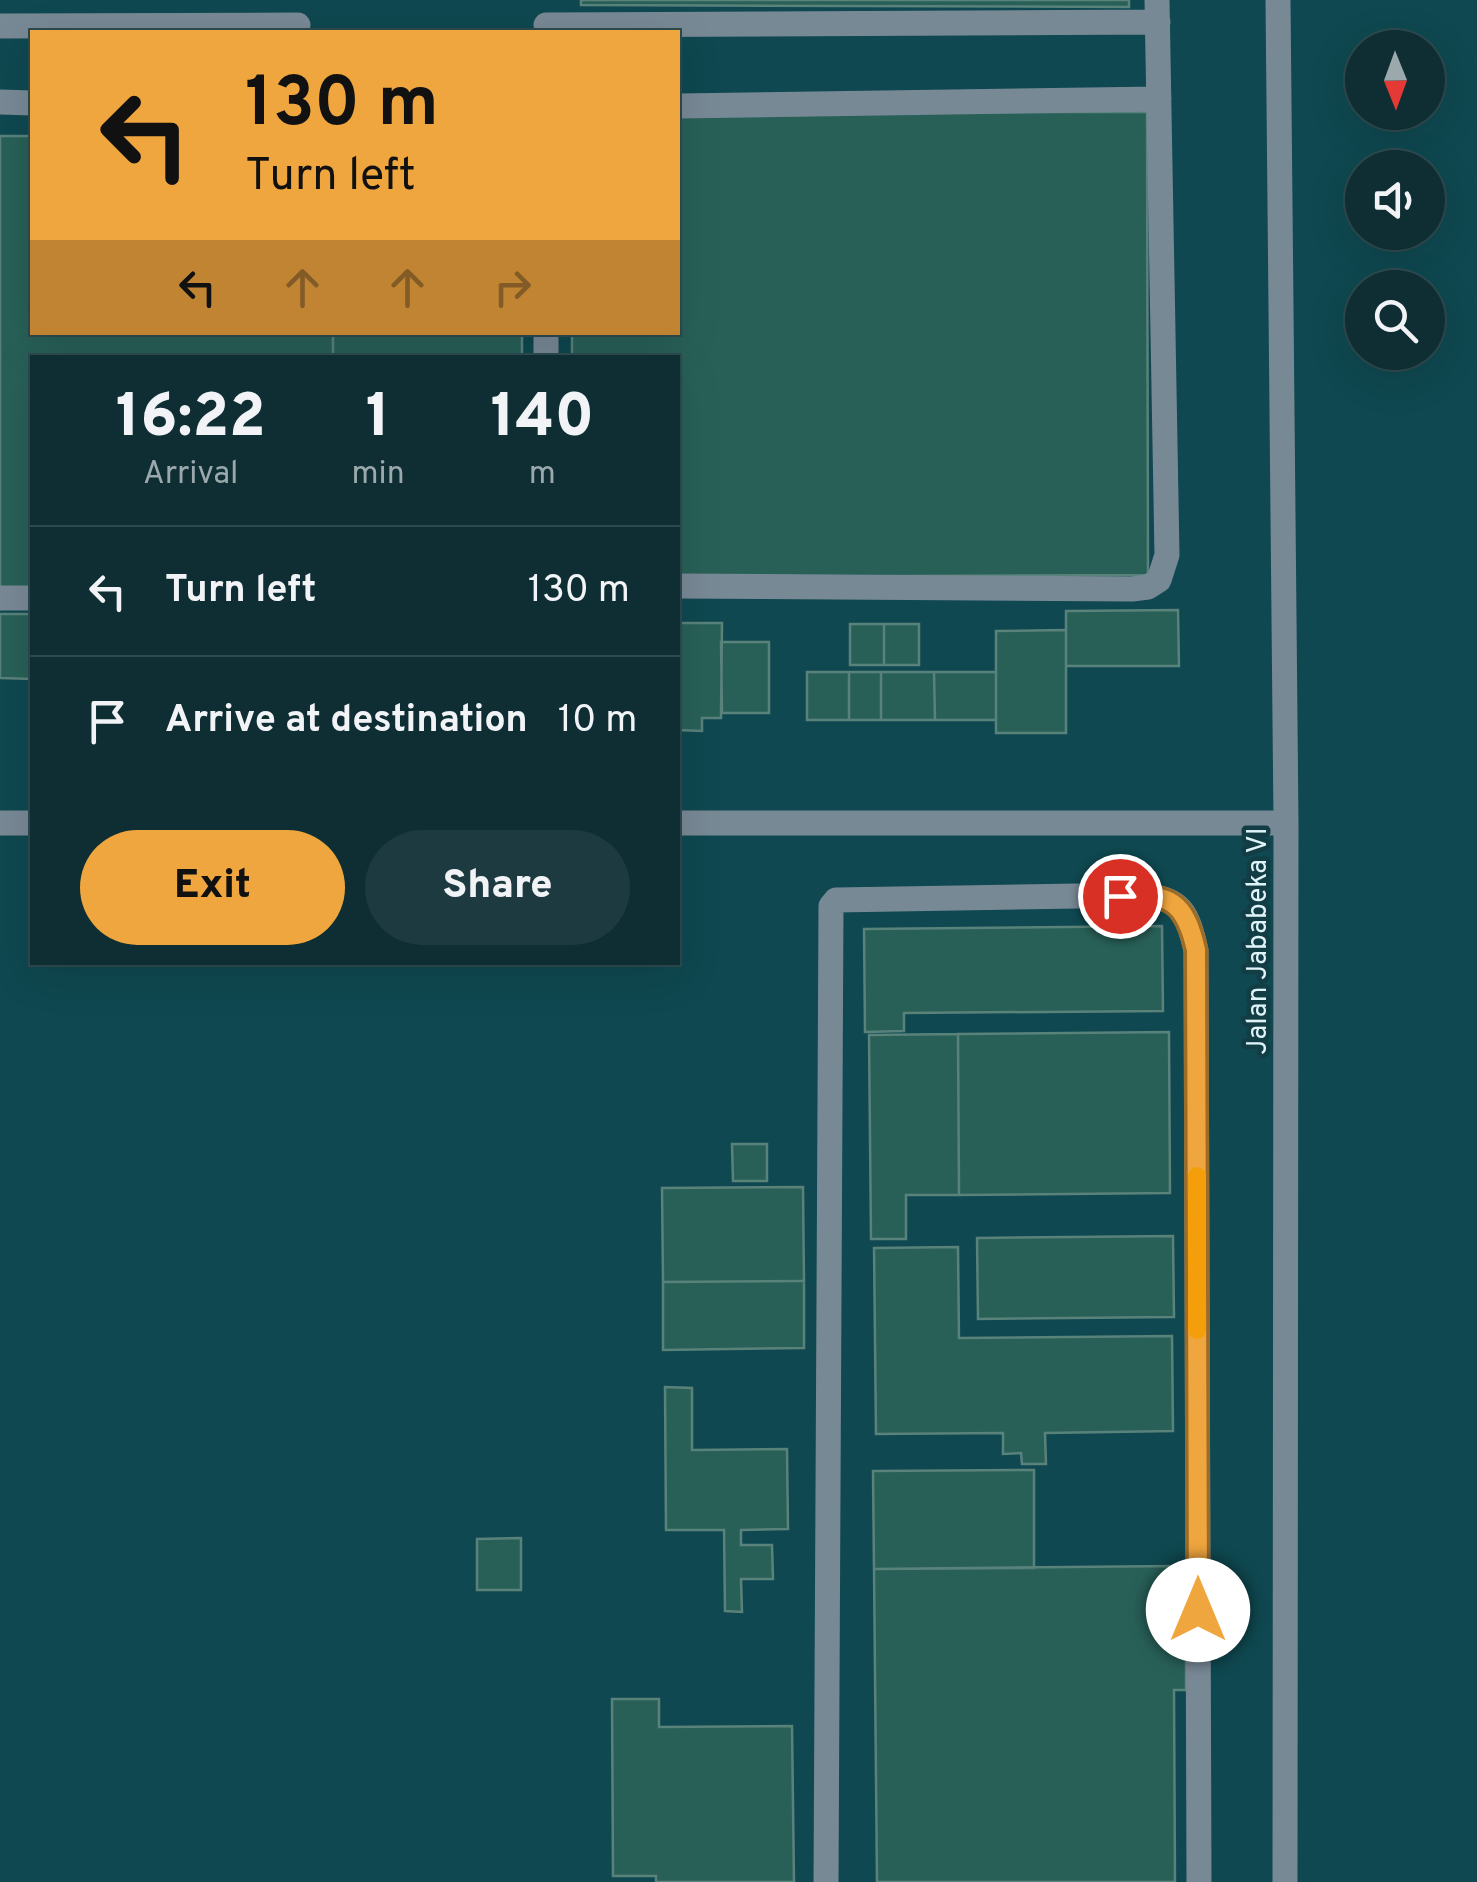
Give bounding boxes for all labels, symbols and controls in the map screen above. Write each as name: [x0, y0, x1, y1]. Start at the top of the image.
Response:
north arrow: [1345, 30, 1445, 130]
map controls: [1345, 30, 1445, 370]
text: 130 m: [245, 62, 439, 151]
icon: left: [80, 70, 210, 200]
text: Turn left: [245, 149, 416, 206]
button: sound: [1345, 150, 1445, 250]
icon: left: [170, 260, 225, 315]
icon: ahead: [275, 260, 330, 315]
icon: ahead: [380, 260, 435, 315]
icon: right: [485, 260, 540, 315]
button: search: [1345, 270, 1445, 370]
text: 16:22: [116, 382, 266, 458]
text: 1: [366, 382, 390, 458]
text: 140: [490, 382, 594, 458]
text: Arrival: [143, 455, 238, 495]
text: min: [351, 455, 405, 495]
text: m: [529, 455, 556, 495]
icon: left: [80, 564, 135, 619]
text: Turn left: [165, 567, 317, 616]
text: 130 m: [528, 567, 630, 616]
icon: arrive: [80, 694, 135, 749]
text: Arrive at destination: [165, 697, 528, 746]
text: 10 m: [558, 697, 638, 746]
street label: Jalan Jababeka VI: [1241, 827, 1277, 1055]
button: Exit: [80, 830, 345, 945]
button: Share: [365, 830, 630, 945]
pin: [1078, 854, 1163, 939]
icon: arrive: [1093, 869, 1148, 924]
position arrow: [1146, 1558, 1250, 1662]

